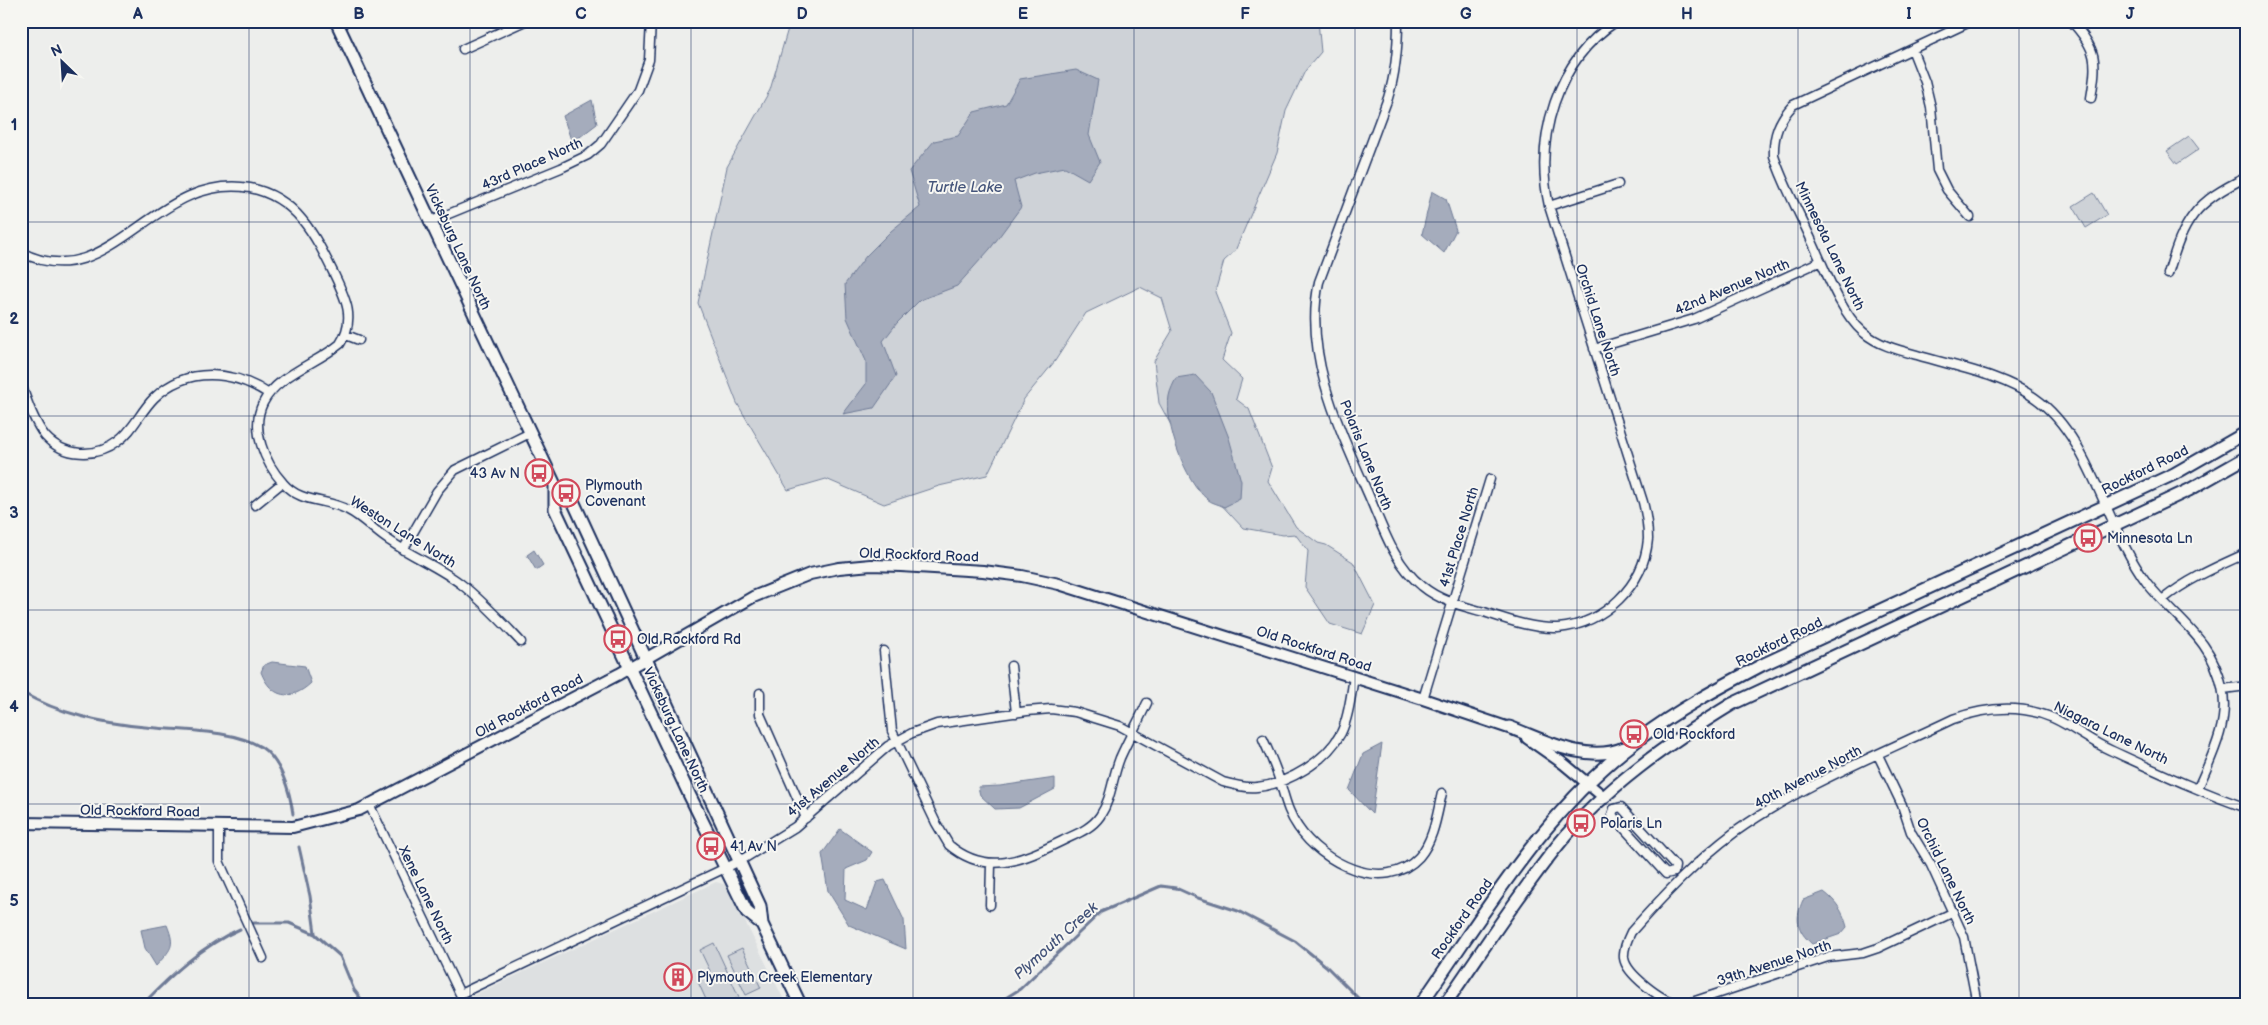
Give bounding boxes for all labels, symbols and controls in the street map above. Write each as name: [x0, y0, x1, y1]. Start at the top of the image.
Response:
text: A: [132, 5, 143, 24]
text: B: [353, 5, 365, 24]
text: C: [575, 5, 587, 24]
text: D: [796, 5, 808, 24]
text: E: [1018, 5, 1028, 24]
text: F: [1240, 5, 1250, 24]
text: G: [1460, 5, 1472, 24]
text: H: [1681, 5, 1693, 24]
text: I: [1906, 5, 1912, 24]
text: J: [2126, 5, 2135, 24]
north arrow: [38, 38, 88, 88]
text: N: [48, 41, 65, 61]
text: 1: [11, 116, 17, 135]
street label: 43rd Place North: [479, 134, 585, 194]
water label: Turtle Lake: [928, 178, 1003, 197]
street label: Minnesota Lane North: [1791, 179, 1869, 313]
street label: Vicksburg Lane North: [421, 182, 495, 313]
street label: 42nd Avenue North: [1672, 255, 1792, 319]
street label: Orchid Lane North: [1572, 262, 1624, 378]
text: 2: [9, 310, 19, 329]
street label: Polaris Lane North: [1336, 397, 1396, 513]
street label: Rockford Road: [2099, 442, 2191, 498]
bus stop icon: 43 Av N: [524, 458, 554, 488]
place label: 43 Av N: [470, 465, 520, 482]
place label: Plymouth Covenant: [585, 477, 646, 510]
bus stop icon: Plymouth Covenant: [551, 478, 581, 508]
street label: 41st Place North: [1436, 485, 1482, 589]
street label: Weston Lane North: [347, 492, 459, 572]
text: 3: [9, 504, 19, 523]
bus stop icon: Minnesota Ln: [2073, 523, 2103, 553]
place label: Minnesota Ln: [2107, 530, 2193, 547]
street label: Old Rockford Road: [859, 544, 979, 566]
street label: Rockford Road: [1733, 614, 1825, 670]
street label: Old Rockford Road: [1254, 622, 1374, 676]
bus stop icon: Old Rockford Rd: [603, 624, 633, 654]
place label: Old Rockford Rd: [637, 631, 741, 648]
street label: Vicksburg Lane North: [639, 665, 713, 796]
street label: Old Rockford Road: [472, 670, 586, 742]
text: 4: [9, 698, 19, 717]
street label: Niagara Lane North: [2051, 698, 2171, 768]
bus stop icon: Old Rockford: [1619, 719, 1649, 749]
place label: Old Rockford: [1653, 726, 1735, 743]
street label: 41st Avenue North: [783, 733, 883, 821]
street label: 40th Avenue North: [1751, 741, 1865, 812]
street label: Old Rockford Road: [80, 801, 200, 821]
bus stop icon: Polaris Ln: [1566, 808, 1596, 838]
place label: Polaris Ln: [1600, 815, 1662, 832]
street label: Orchid Lane North: [1913, 815, 1979, 928]
bus stop icon: 41 Av N: [696, 831, 726, 861]
place label: 41 Av N: [730, 838, 777, 855]
street label: Xene Lane North: [394, 842, 457, 947]
street label: Rockford Road: [1428, 875, 1496, 963]
text: 5: [9, 892, 19, 911]
water label: Plymouth Creek: [1010, 898, 1103, 984]
street label: 39th Avenue North: [1715, 936, 1833, 989]
building icon: Plymouth Creek Elementary: [663, 962, 693, 992]
place label: Plymouth Creek Elementary: [697, 969, 873, 986]

